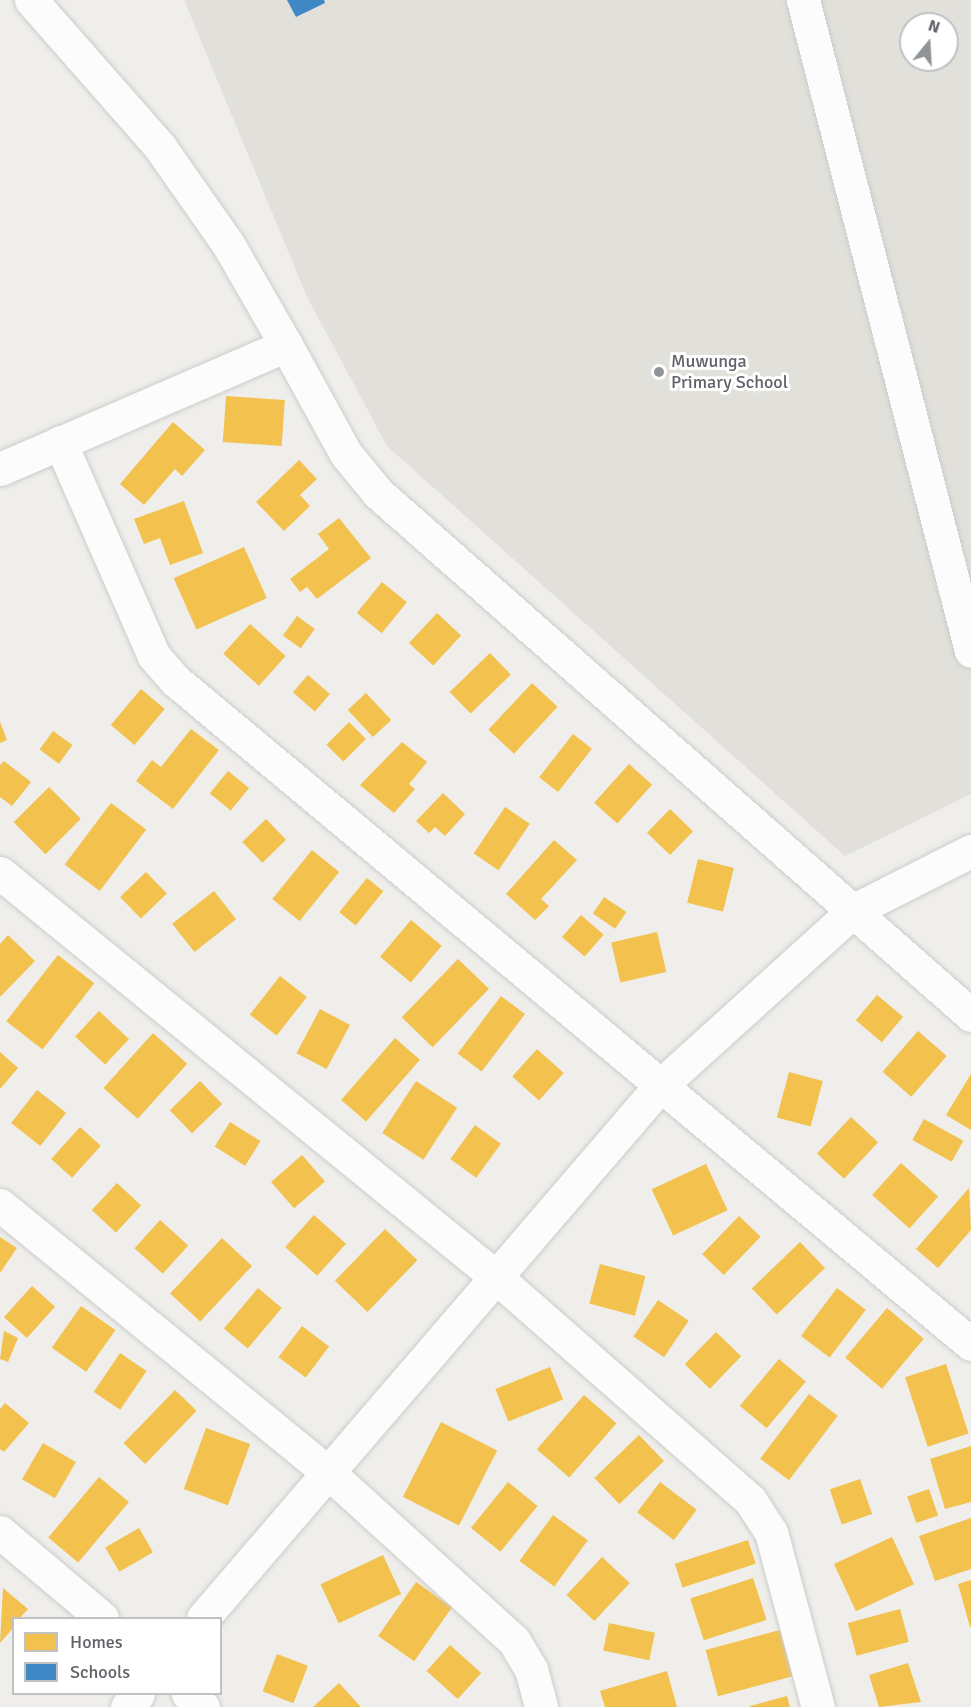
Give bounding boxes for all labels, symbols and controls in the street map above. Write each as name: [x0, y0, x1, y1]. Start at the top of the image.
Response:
north arrow: [899, 12, 959, 72]
text: N: [926, 16, 942, 38]
place label: Muwunga Primary School: [671, 351, 788, 394]
marker: Muwunga Primary School: [652, 365, 666, 379]
legend: [12, 1617, 222, 1695]
text: Homes: [70, 1631, 123, 1653]
text: Schools: [70, 1661, 130, 1683]

